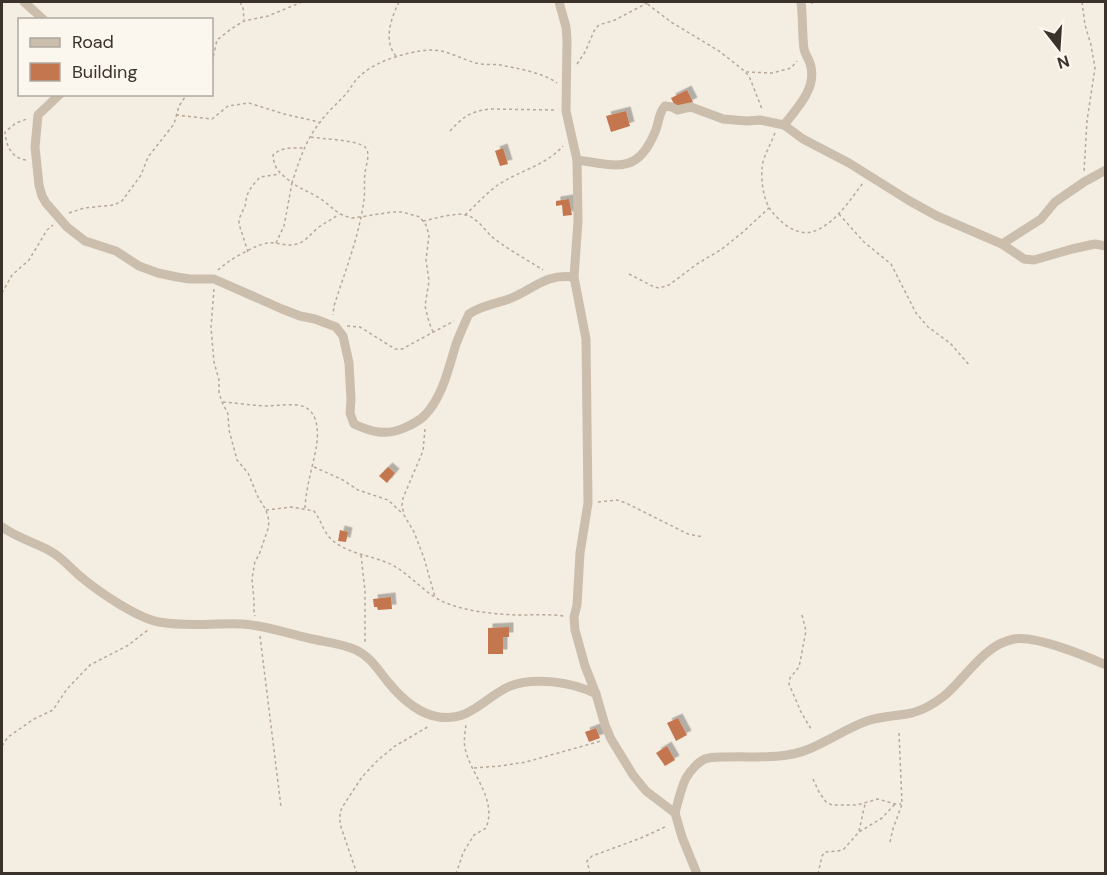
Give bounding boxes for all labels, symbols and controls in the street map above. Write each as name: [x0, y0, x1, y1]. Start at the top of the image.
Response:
legend: [18, 18, 213, 96]
north arrow: [1029, 18, 1089, 78]
text: Road: [72, 30, 114, 54]
text: N: [1055, 50, 1072, 74]
text: Building: [72, 60, 137, 84]

